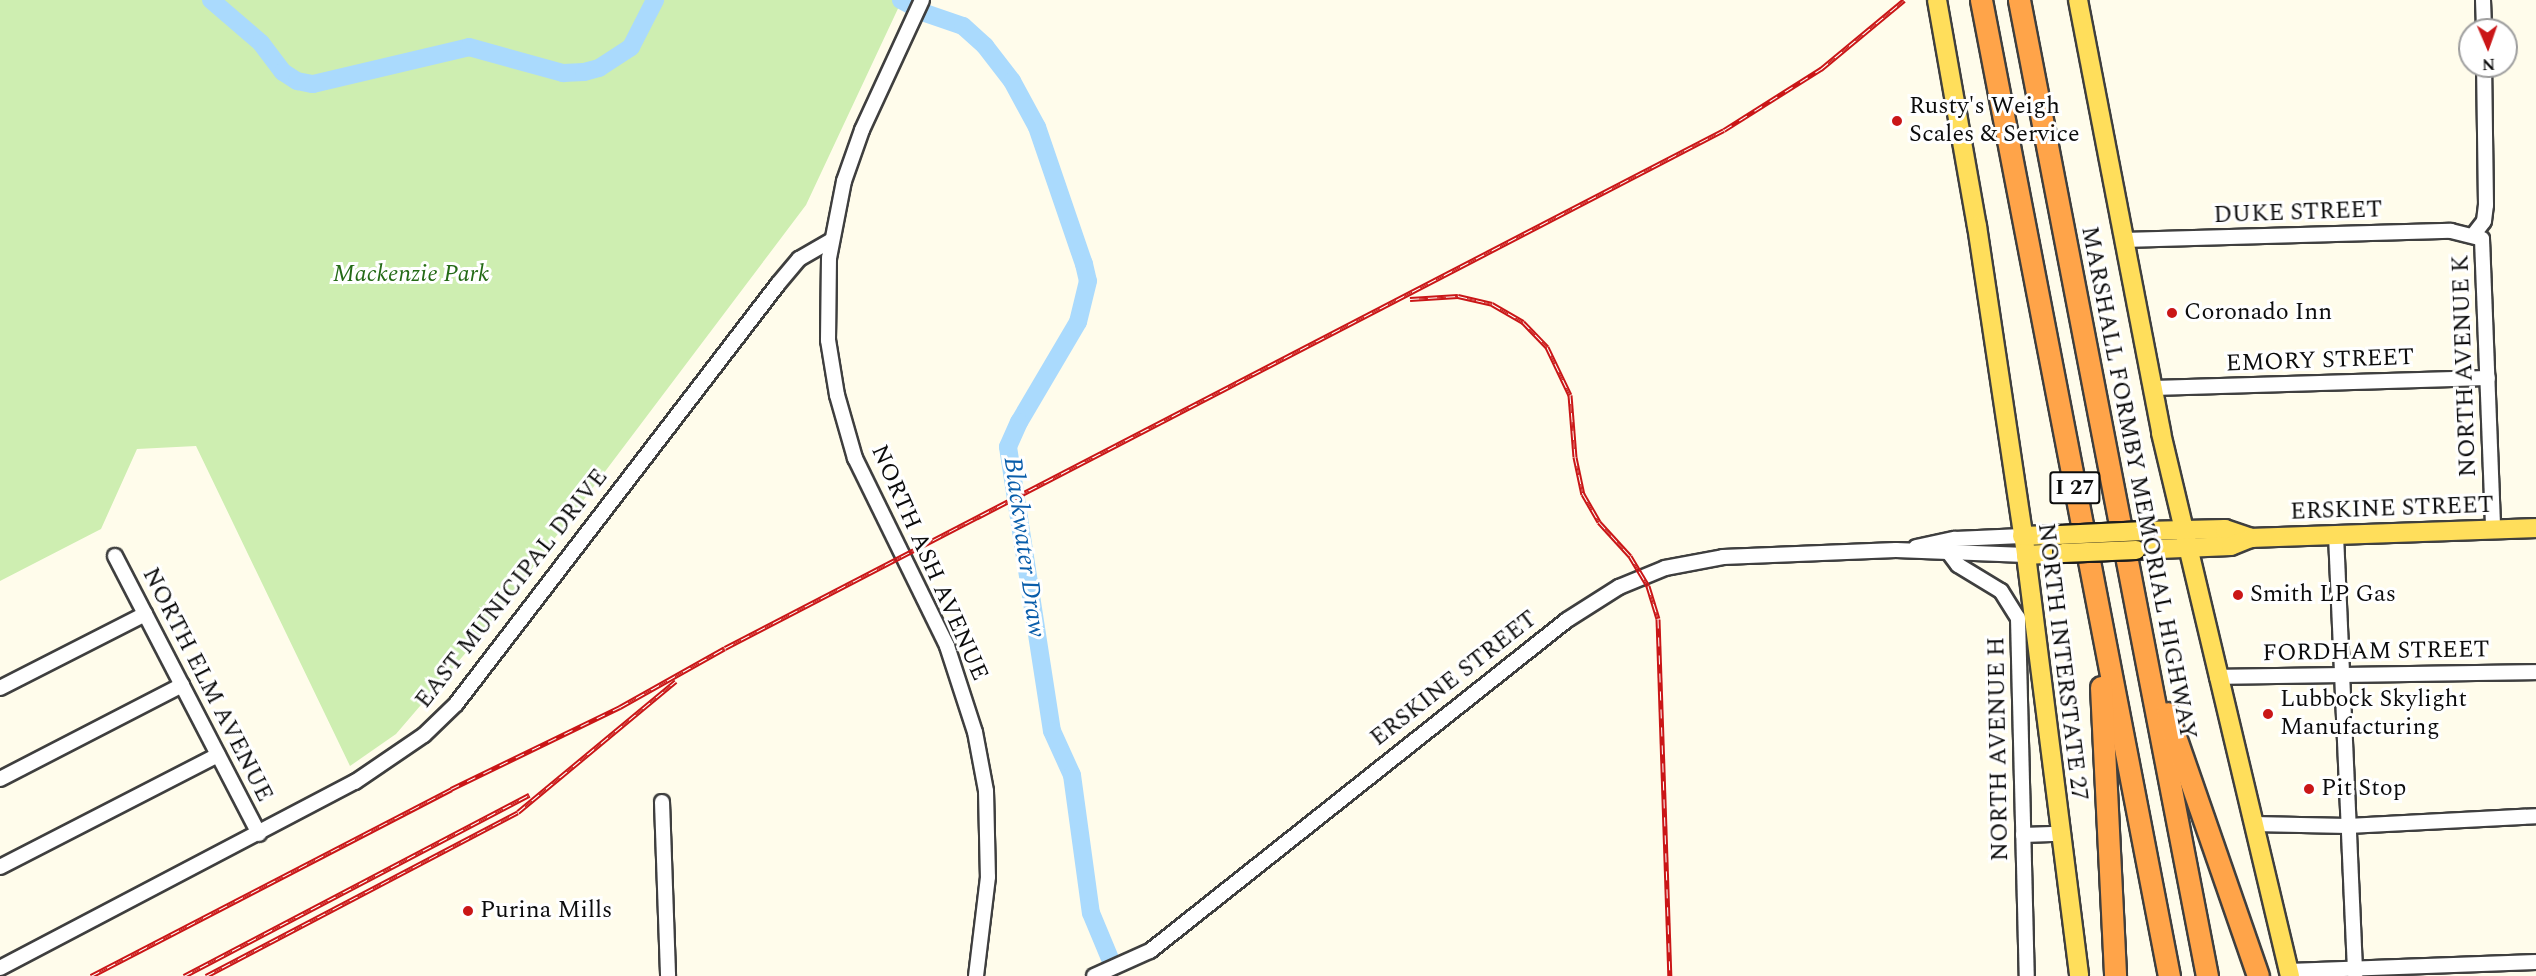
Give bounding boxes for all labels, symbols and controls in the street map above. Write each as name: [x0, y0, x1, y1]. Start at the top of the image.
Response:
north arrow: [2458, 18, 2518, 78]
text: N: [2482, 52, 2496, 76]
place label: Rusty's Weigh Scales & Service: [1909, 93, 2080, 149]
marker: Rusty's Weigh Scales & Service: [1890, 114, 1904, 128]
street label: DUKE STREET: [2213, 196, 2383, 230]
street label: MARSHALL FORMBY MEMORIAL HIGHWAY: [2074, 224, 2202, 742]
street label: NORTH AVENUE K: [2447, 254, 2483, 478]
park label: Mackenzie Park: [333, 261, 489, 289]
place label: Coronado Inn: [2184, 299, 2332, 327]
marker: Coronado Inn: [2165, 306, 2179, 320]
street label: EMORY STREET: [2225, 343, 2415, 379]
street label: NORTH ASH AVENUE: [864, 441, 994, 685]
water label: Blackwater Draw: [996, 455, 1052, 639]
street label: EAST MUNICIPAL DRIVE: [410, 464, 614, 714]
road number: I 27: [2048, 469, 2102, 507]
street label: ERSKINE STREET: [2290, 491, 2494, 527]
street label: NORTH INTERSTATE 27: [2031, 522, 2093, 802]
street label: NORTH ELM AVENUE: [135, 563, 279, 807]
place label: Smith LP Gas: [2250, 581, 2396, 609]
marker: Smith LP Gas: [2231, 588, 2245, 602]
street label: ERSKINE STREET: [1365, 605, 1543, 753]
street label: FORDHAM STREET: [2262, 636, 2490, 668]
street label: NORTH AVENUE H: [1983, 637, 2015, 861]
place label: Lubbock Skylight Manufacturing: [2280, 686, 2467, 742]
marker: Lubbock Skylight Manufacturing: [2261, 707, 2275, 721]
place label: Pit Stop: [2321, 775, 2406, 803]
marker: Pit Stop: [2302, 782, 2316, 796]
place label: Purina Mills: [480, 897, 612, 925]
marker: Purina Mills: [461, 904, 475, 918]

